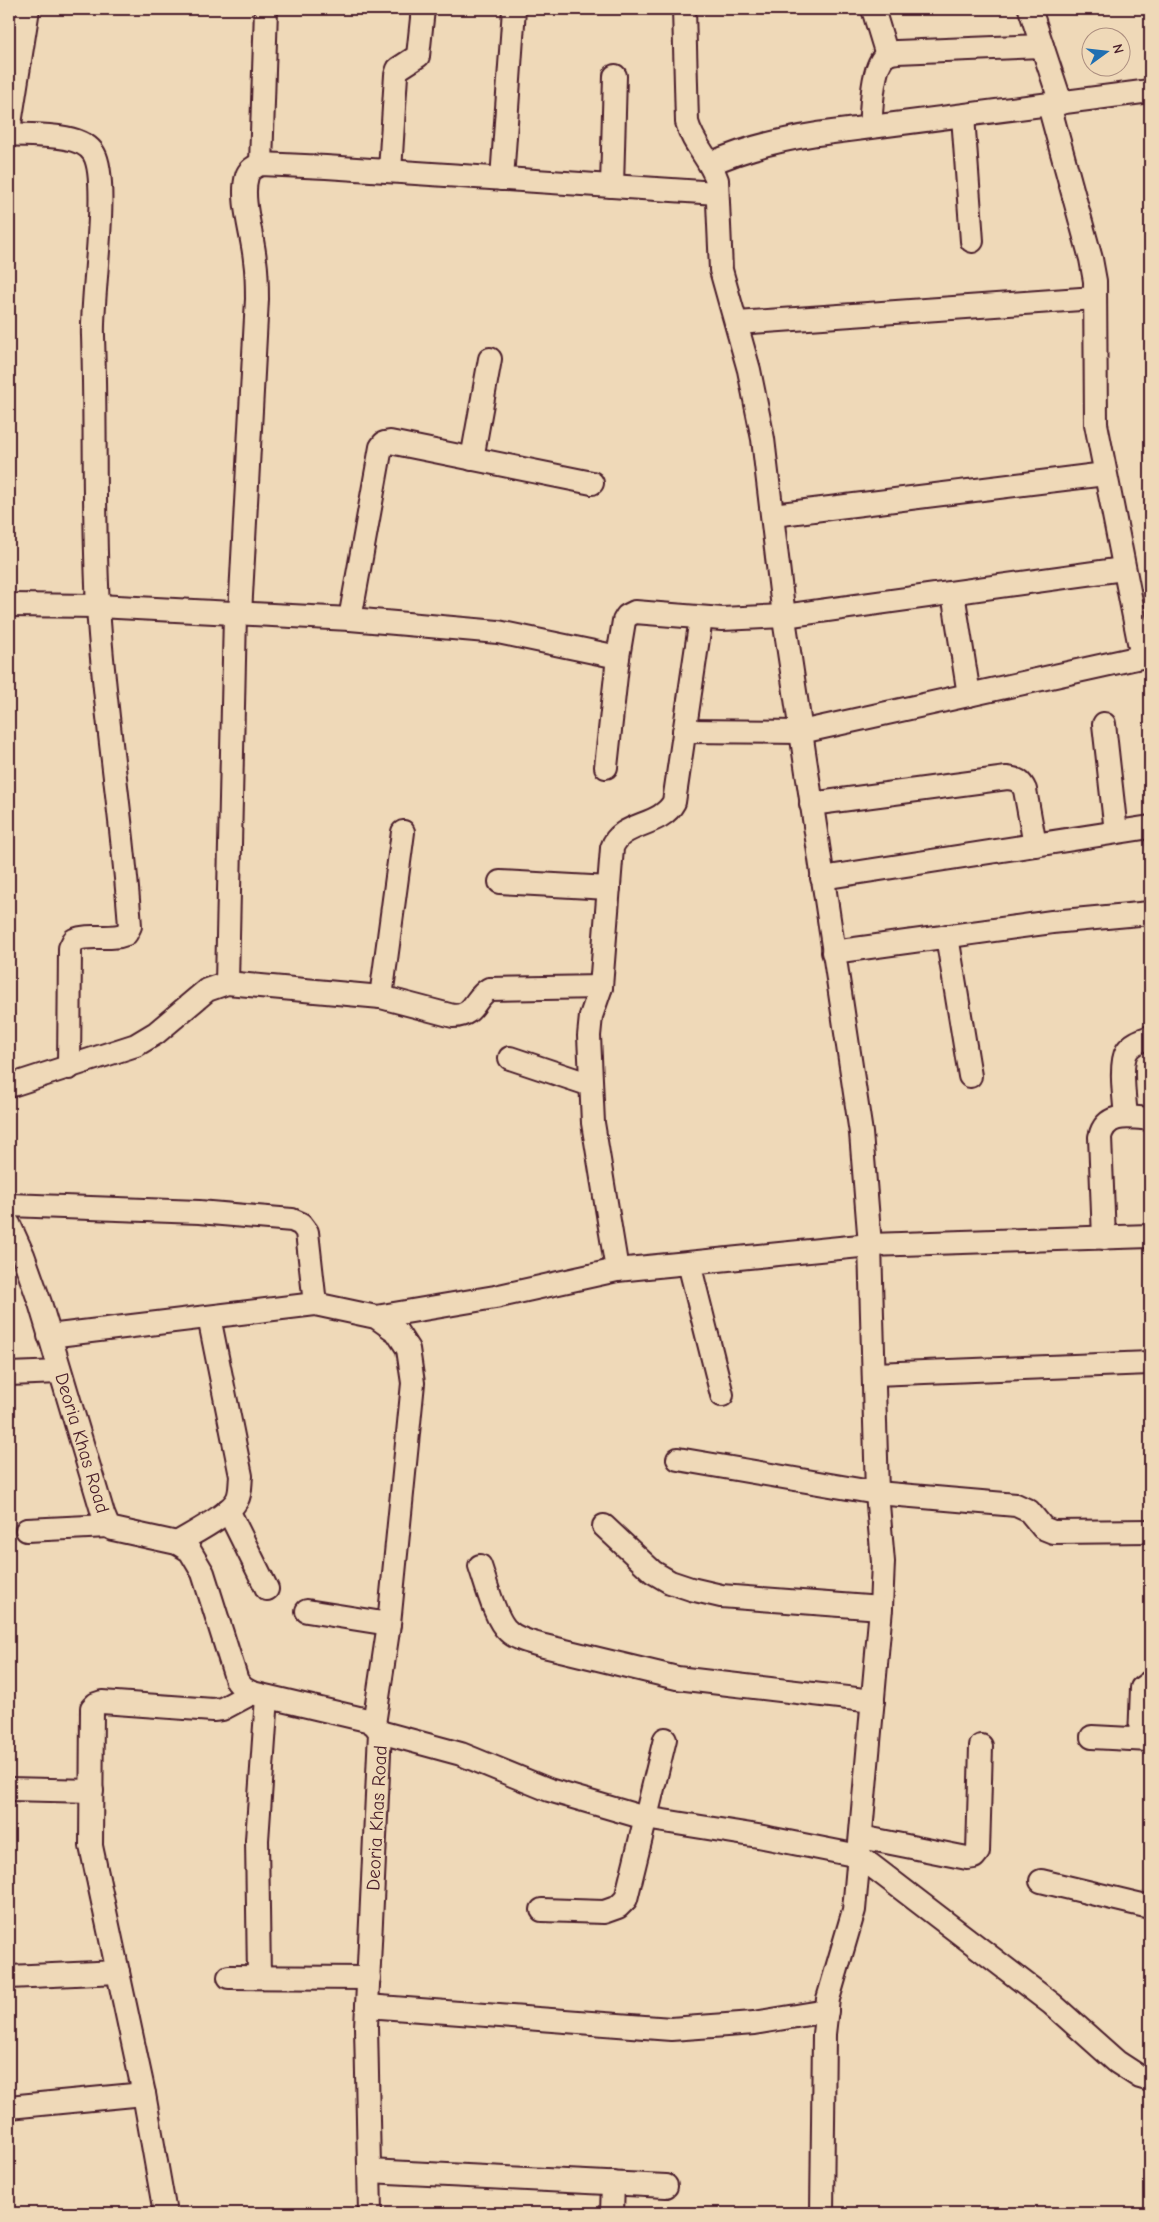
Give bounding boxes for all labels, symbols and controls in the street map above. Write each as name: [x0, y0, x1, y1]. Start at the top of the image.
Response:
north arrow: [1082, 28, 1132, 78]
text: N: [1109, 42, 1127, 55]
street label: Deoria Khas Road: [50, 1370, 114, 1516]
street label: Deoria Khas Road: [362, 1745, 392, 1891]

